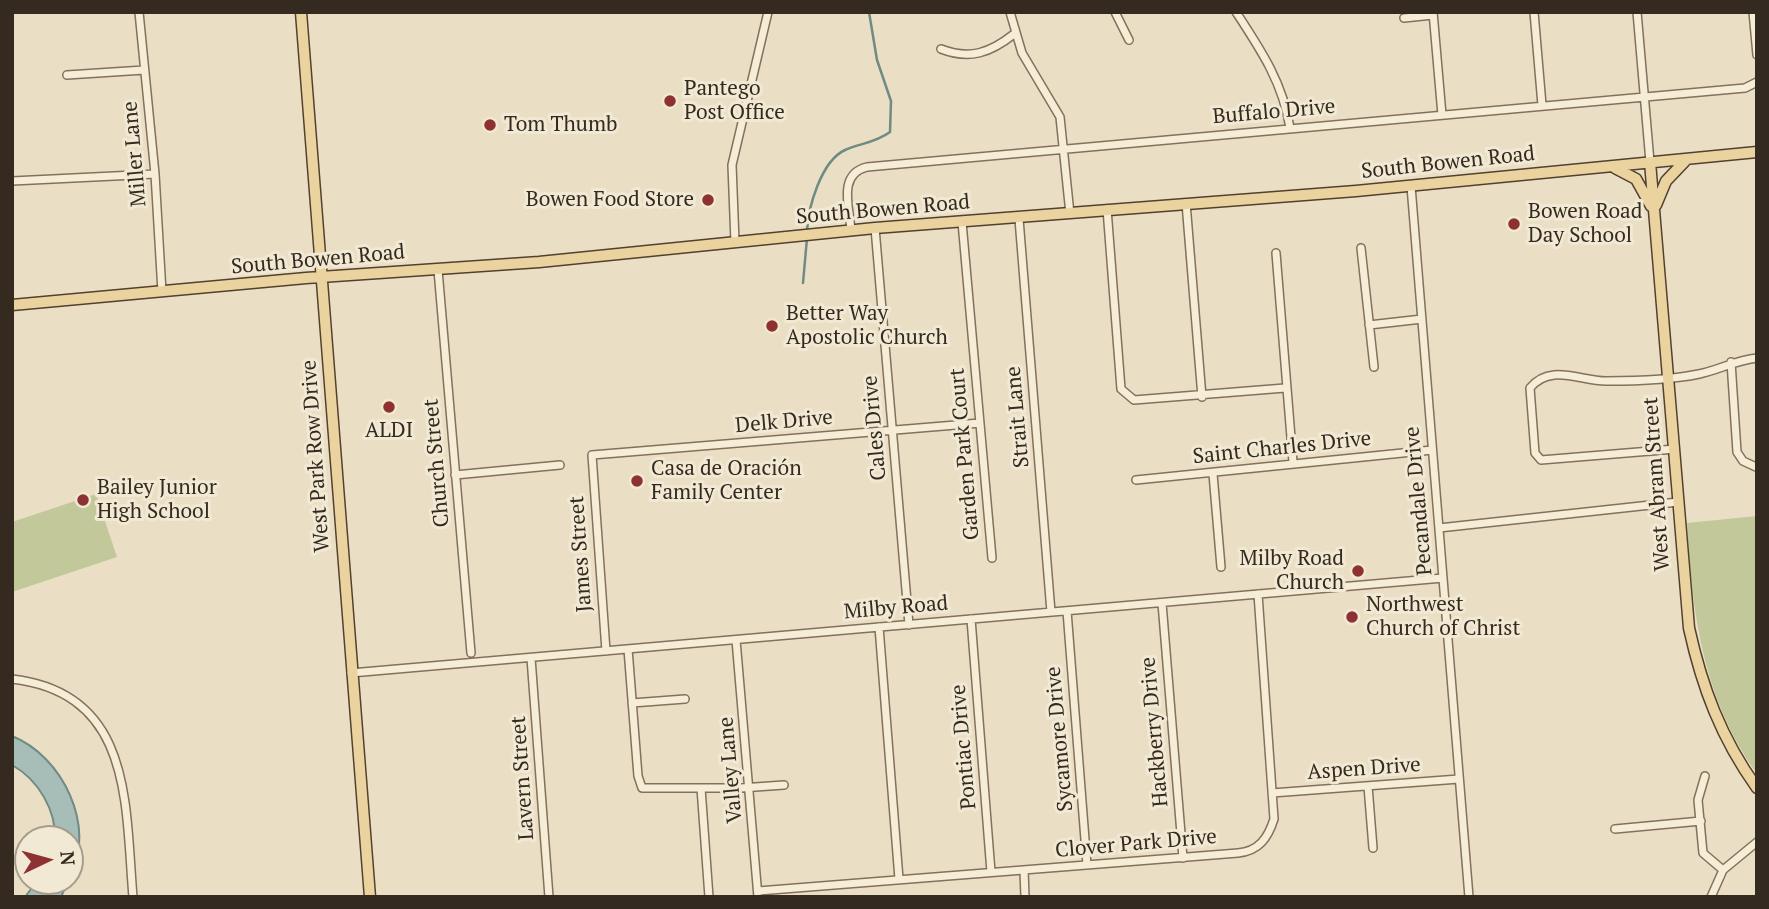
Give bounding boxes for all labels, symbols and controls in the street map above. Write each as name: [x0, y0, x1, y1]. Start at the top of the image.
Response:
place label: Pantego Post Office: [684, 76, 785, 126]
marker: Pantego Post Office: [662, 93, 678, 109]
street label: Buffalo Drive: [1212, 94, 1336, 130]
street label: Miller Lane: [118, 100, 152, 208]
place label: Tom Thumb: [504, 112, 617, 138]
marker: Tom Thumb: [482, 117, 498, 133]
street label: South Bowen Road: [1360, 141, 1536, 185]
place label: Bowen Food Store: [526, 187, 694, 213]
street label: South Bowen Road: [795, 190, 971, 230]
marker: Bowen Food Store: [700, 192, 716, 208]
place label: Bowen Road Day School: [1528, 199, 1642, 249]
marker: Bowen Road Day School: [1506, 216, 1522, 232]
street label: South Bowen Road: [230, 240, 406, 280]
place label: Better Way Apostolic Church: [786, 301, 948, 351]
marker: Better Way Apostolic Church: [764, 318, 780, 334]
street label: West Park Row Drive: [297, 359, 335, 553]
street label: Strait Lane: [1001, 365, 1035, 469]
street label: Garden Park Court: [945, 367, 985, 541]
street label: Cales Drive: [858, 374, 892, 482]
street label: West Abram Street: [1638, 396, 1676, 572]
street label: Church Street: [419, 398, 455, 528]
marker: ALDI: [381, 399, 397, 415]
street label: Delk Drive: [734, 405, 834, 439]
place label: ALDI: [365, 418, 413, 444]
street label: Pecandale Drive: [1400, 425, 1438, 577]
street label: Saint Charles Drive: [1192, 426, 1372, 470]
place label: Casa de Oración Family Center: [651, 456, 802, 506]
marker: Casa de Oración Family Center: [629, 473, 645, 489]
place label: Bailey Junior High School: [97, 475, 217, 525]
marker: Bailey Junior High School: [75, 492, 91, 508]
street label: James Street: [564, 495, 598, 613]
place label: Milby Road Church: [1240, 546, 1344, 596]
marker: Milby Road Church: [1350, 563, 1366, 579]
street label: Milby Road: [843, 591, 949, 625]
place label: Northwest Church of Christ: [1366, 592, 1520, 642]
marker: Northwest Church of Christ: [1344, 609, 1360, 625]
street label: Hackberry Drive: [1136, 656, 1174, 808]
street label: Sycamore Drive: [1041, 665, 1079, 813]
street label: Pontiac Drive: [946, 683, 982, 811]
street label: Lavern Street: [506, 715, 540, 841]
street label: Valley Lane: [714, 716, 748, 824]
street label: Aspen Drive: [1306, 752, 1422, 786]
street label: Clover Park Drive: [1054, 824, 1218, 864]
north arrow: [14, 825, 84, 895]
text: N: [55, 850, 82, 867]

